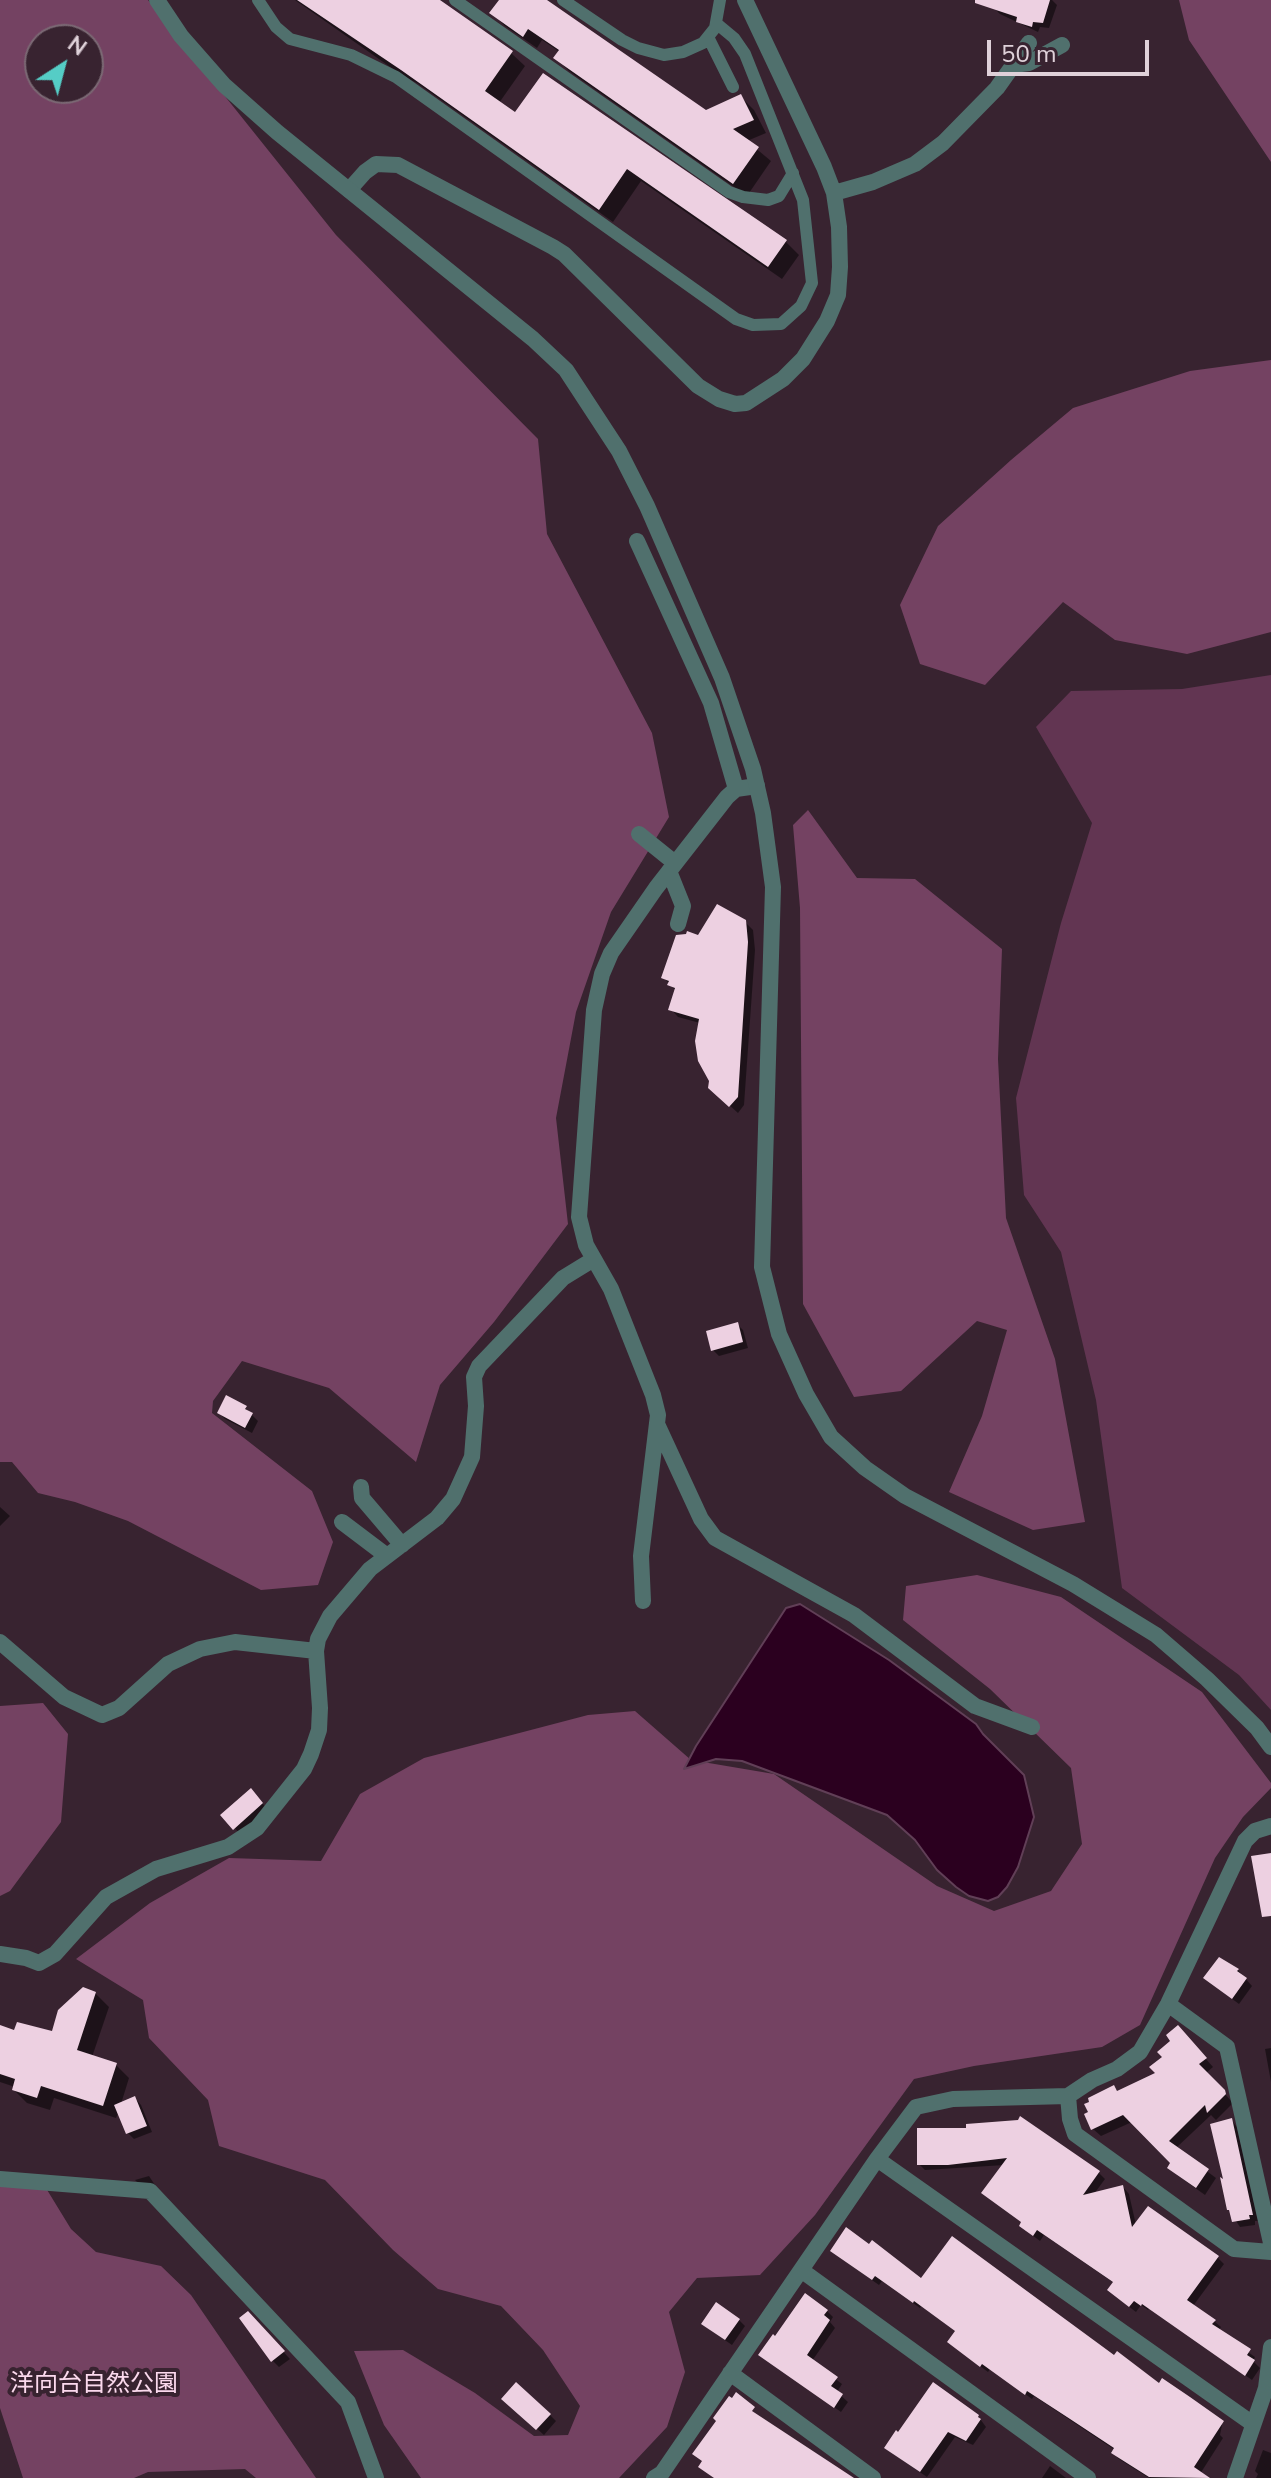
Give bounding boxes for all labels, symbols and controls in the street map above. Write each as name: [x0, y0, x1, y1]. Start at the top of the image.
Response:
north arrow: [24, 24, 104, 104]
scale bar: [991, 24, 1153, 74]
text: N: [61, 29, 92, 63]
text: 50 m: [1001, 38, 1057, 70]
park label: 洋向台自然公園: [10, 2371, 178, 2399]

